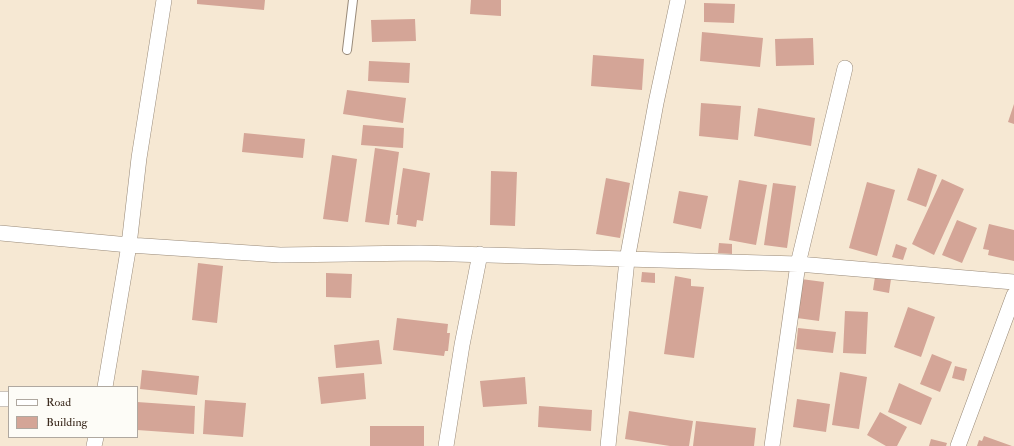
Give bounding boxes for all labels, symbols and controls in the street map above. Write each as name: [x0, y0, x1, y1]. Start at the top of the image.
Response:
legend: [8, 386, 138, 438]
text: Road: [46, 395, 71, 410]
text: Building: [46, 415, 87, 430]

